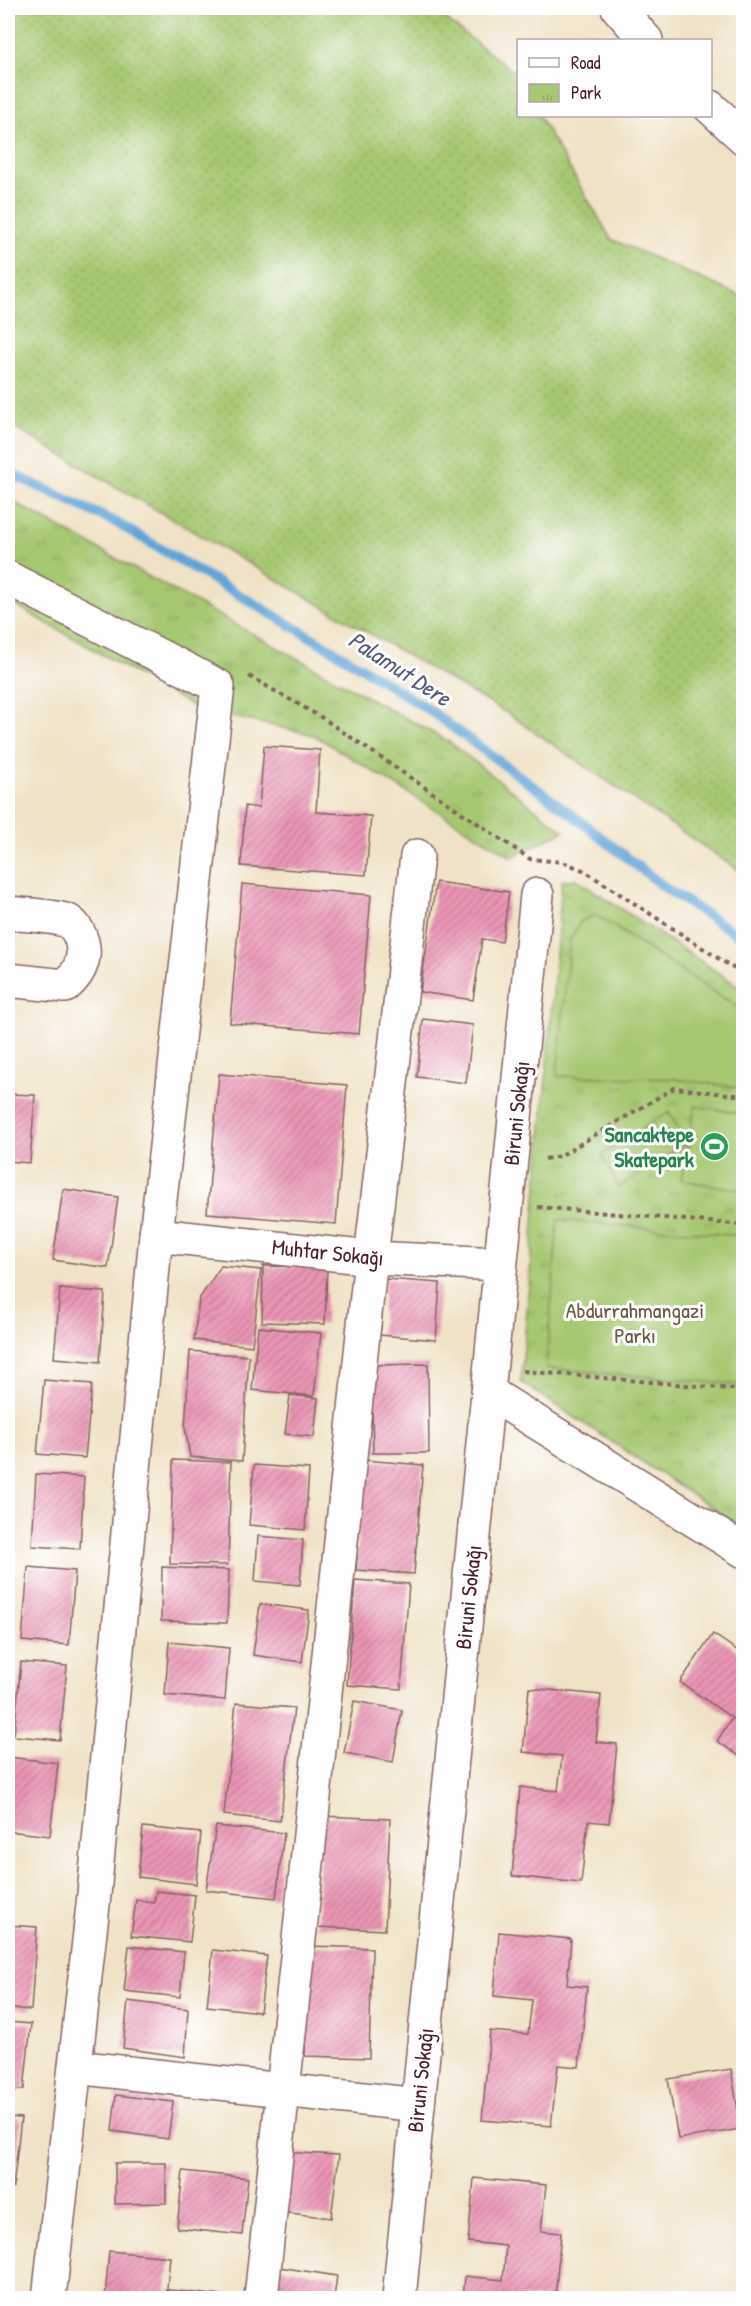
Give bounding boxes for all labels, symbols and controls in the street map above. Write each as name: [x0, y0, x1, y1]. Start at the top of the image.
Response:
legend: [517, 39, 712, 117]
text: Road: [571, 50, 601, 75]
text: Park: [571, 80, 602, 105]
water label: Palamut Dere: [343, 623, 459, 714]
street label: Biruni Sokağı: [496, 1059, 536, 1167]
place label: Sancaktepe Skatepark: [605, 1119, 695, 1175]
sports icon: Sancaktepe Skatepark: [699, 1131, 731, 1163]
street label: Muhtar Sokağı: [271, 1231, 385, 1273]
park label: Abdurrahmangazi Parkı: [566, 1295, 704, 1350]
street label: Biruni Sokağı: [448, 1543, 488, 1651]
street label: Biruni Sokağı: [400, 2026, 440, 2134]

